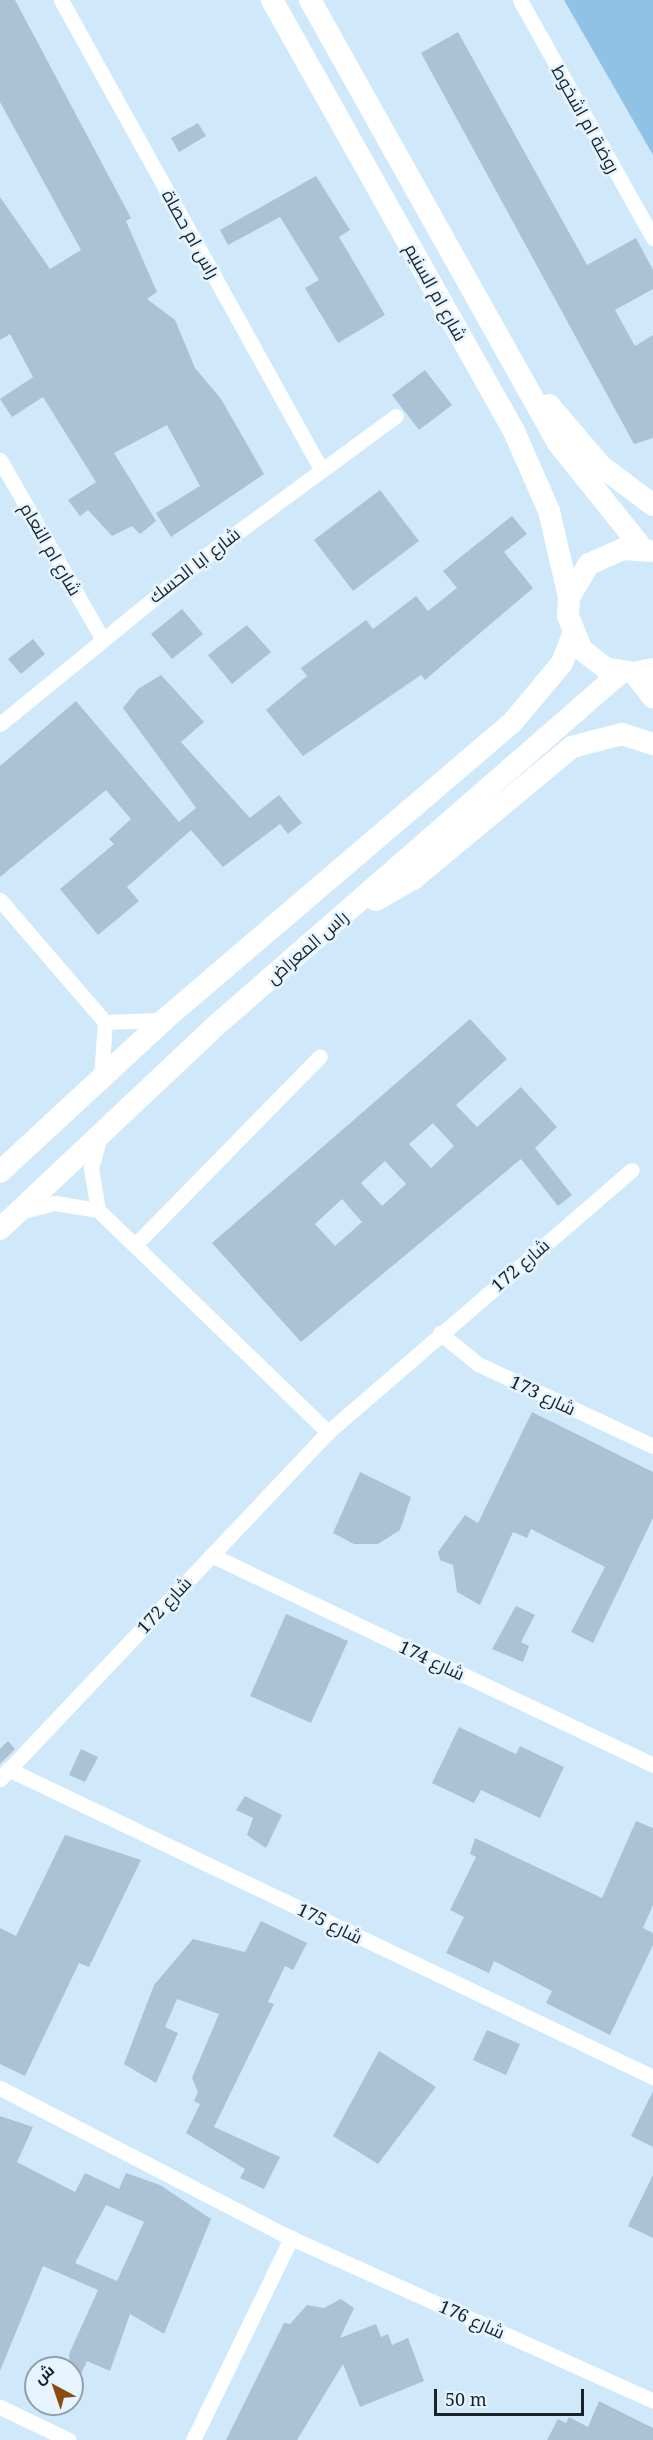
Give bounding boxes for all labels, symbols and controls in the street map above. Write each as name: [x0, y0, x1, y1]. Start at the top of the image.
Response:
street label: روضة ام اشخوط: [547, 61, 625, 177]
street label: راس ام حصاة: [158, 186, 224, 282]
street label: شارع ام السنيم: [400, 240, 472, 344]
street label: شارع ام النعام: [16, 499, 86, 599]
street label: شارع ابا الحسك: [144, 523, 244, 607]
street label: راس المعراض: [262, 906, 352, 988]
street label: شارع 172: [487, 1234, 553, 1296]
street label: شارع 173: [507, 1370, 579, 1420]
street label: شارع 172: [132, 1572, 196, 1638]
street label: شارع 174: [396, 1635, 468, 1685]
street label: شارع 175: [294, 1898, 366, 1948]
street label: شارع 176: [436, 2295, 508, 2343]
north arrow: [24, 2356, 84, 2416]
text: ش: [29, 2359, 59, 2389]
scale bar: [437, 2377, 587, 2415]
text: 50 m: [445, 2387, 487, 2411]

